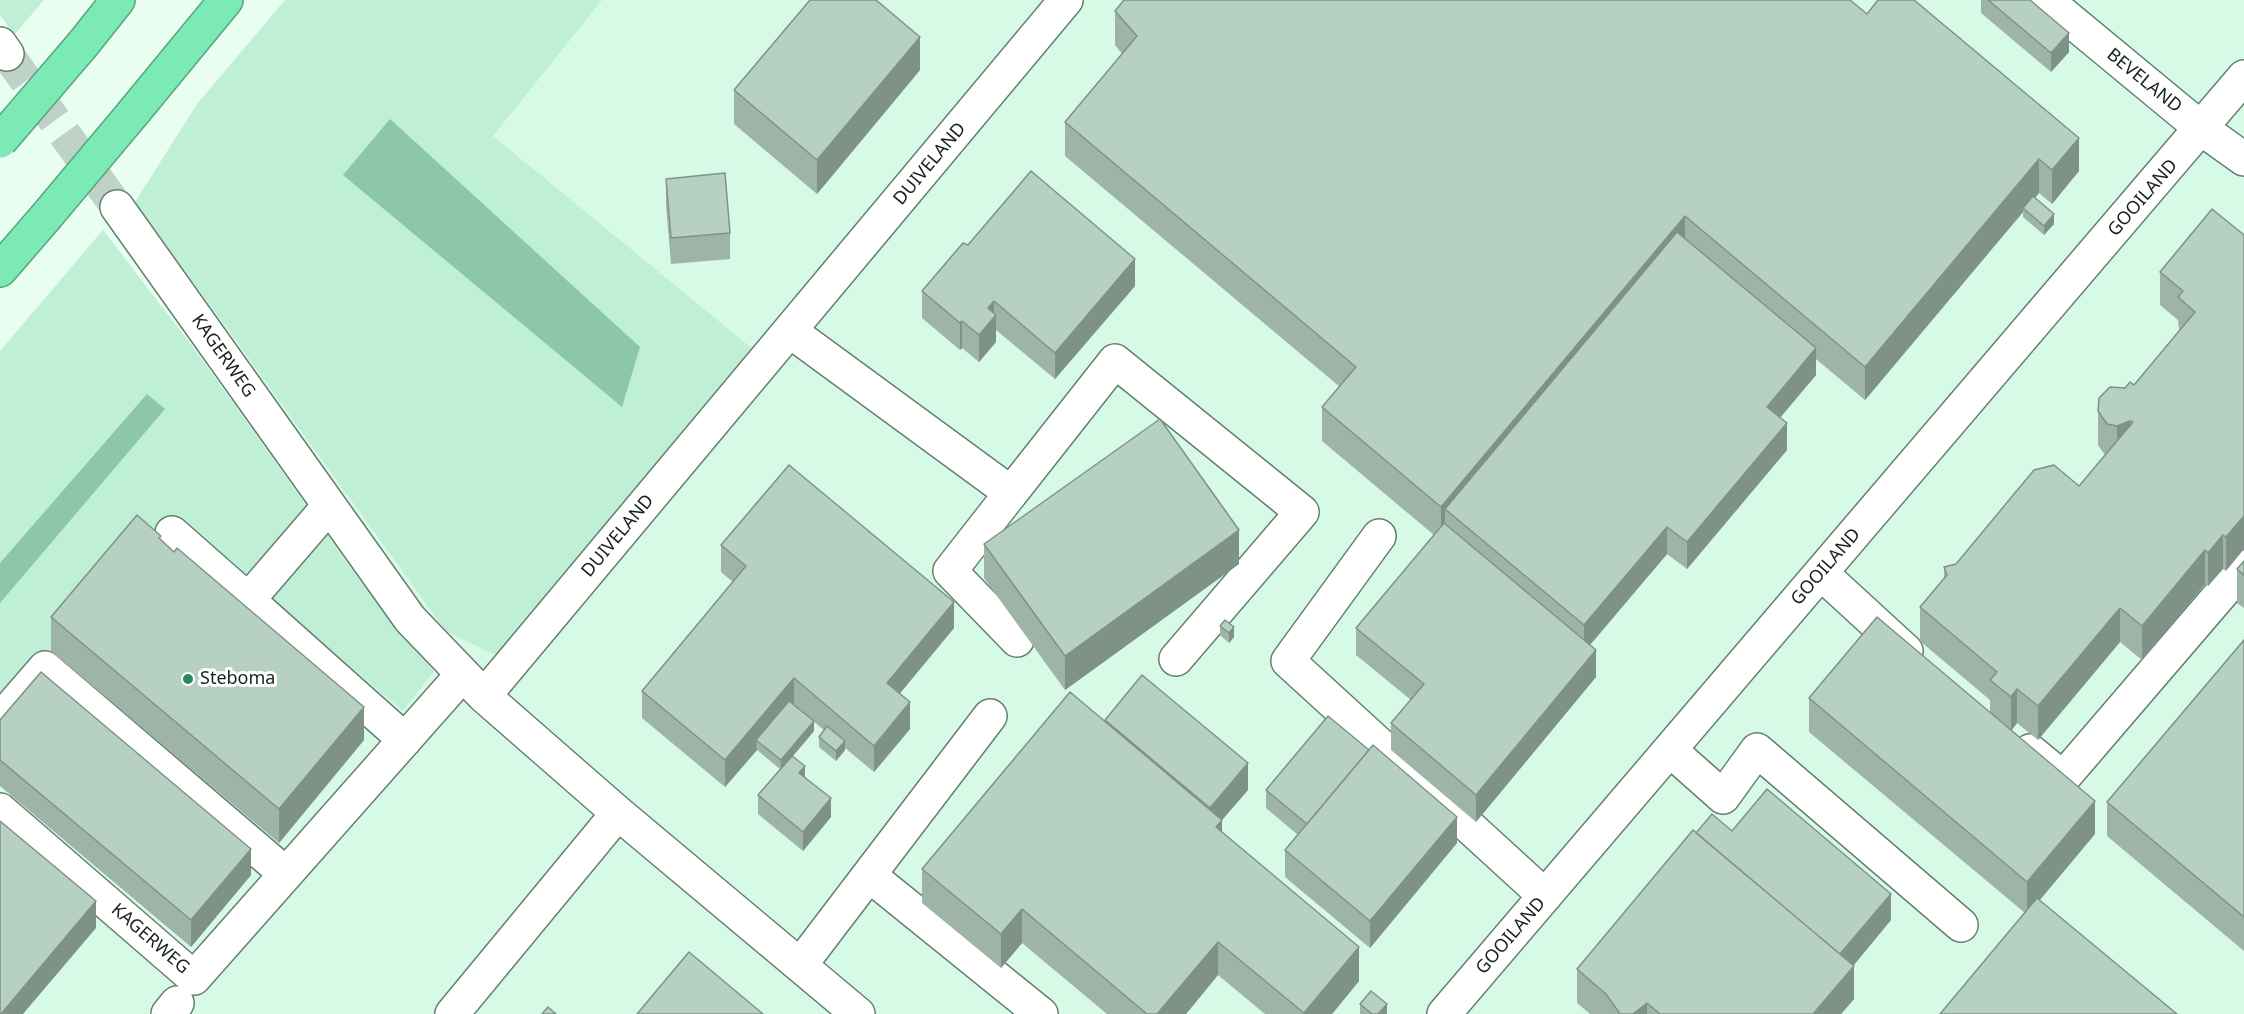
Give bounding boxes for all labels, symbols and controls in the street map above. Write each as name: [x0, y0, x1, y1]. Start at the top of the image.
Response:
street label: BEVELAND: [2102, 44, 2186, 118]
street label: DUIVELAND: [889, 118, 971, 210]
street label: GOOILAND: [2104, 155, 2182, 241]
street label: KAGERWEG: [186, 310, 260, 402]
street label: DUIVELAND: [577, 490, 659, 582]
street label: GOOILAND: [1787, 524, 1865, 610]
place label: Steboma: [200, 668, 275, 690]
marker: Steboma: [181, 672, 195, 686]
street label: GOOILAND: [1472, 893, 1550, 979]
street label: KAGERWEG: [107, 899, 193, 979]

